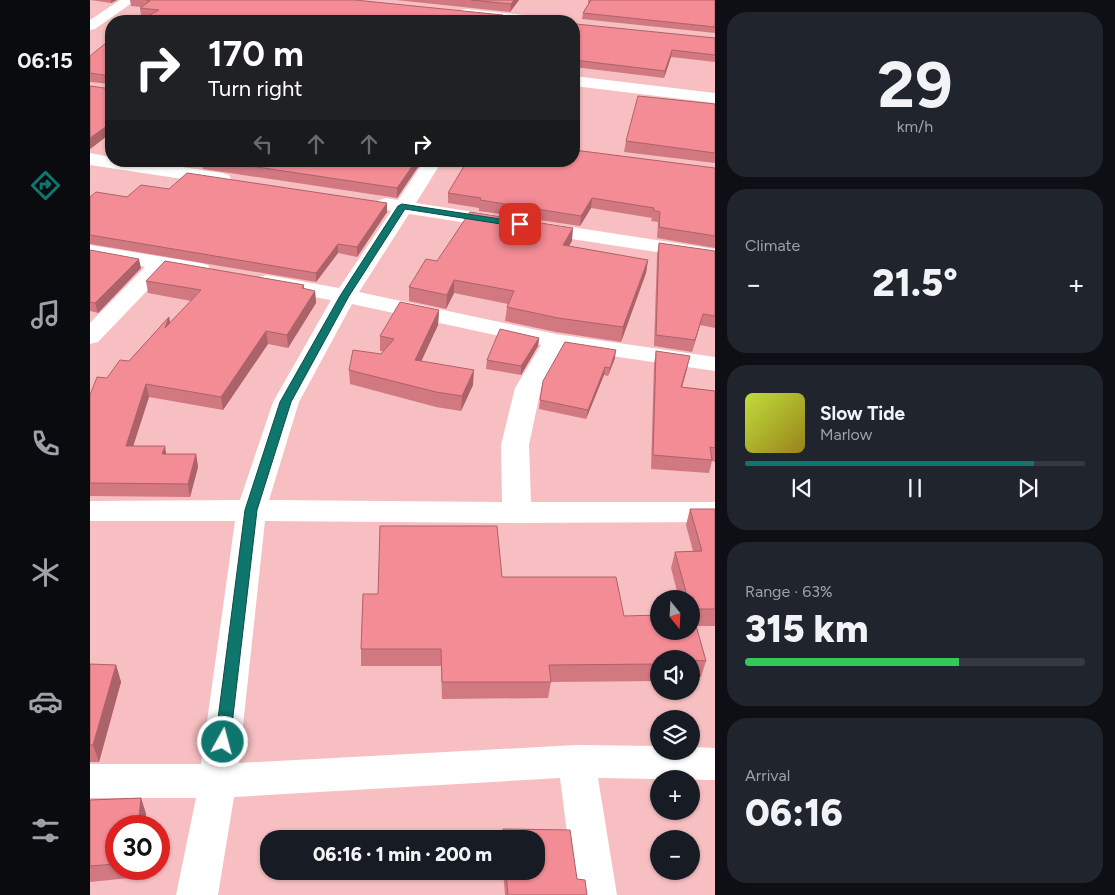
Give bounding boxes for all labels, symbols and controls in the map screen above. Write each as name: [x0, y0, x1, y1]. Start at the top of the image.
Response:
text: 170 m: [208, 33, 304, 75]
icon: right: [125, 35, 190, 100]
text: 29: [877, 45, 953, 123]
text: 06:15: [17, 47, 73, 74]
text: Turn right: [208, 75, 303, 102]
text: km/h: [897, 117, 933, 136]
icon: left: [249, 130, 277, 158]
icon: ahead: [302, 130, 330, 158]
icon: ahead: [355, 130, 383, 158]
icon: right: [408, 130, 436, 158]
icon: directions: [28, 168, 63, 203]
pin: [499, 203, 541, 245]
icon: arrive: [506, 210, 534, 238]
text: Climate: [745, 236, 800, 255]
text: 21.5°: [872, 260, 958, 306]
text: −: [745, 267, 762, 301]
text: +: [1068, 267, 1085, 301]
icon: music: [28, 297, 63, 332]
text: Slow Tide: [820, 402, 905, 425]
text: Marlow: [820, 425, 872, 444]
icon: phone: [28, 426, 63, 461]
icon: previous: [788, 474, 816, 502]
icon: pause: [901, 474, 929, 502]
icon: next: [1014, 474, 1042, 502]
icon: climate: [28, 555, 63, 590]
text: Range · 63%: [745, 582, 833, 601]
north arrow: [650, 590, 700, 640]
map controls: [650, 590, 700, 880]
text: 315 km: [745, 606, 868, 652]
button: sound: [650, 650, 700, 700]
icon: car: [28, 684, 63, 719]
button: layers: [650, 710, 700, 760]
position arrow: [196, 715, 248, 767]
text: Arrival: [745, 766, 790, 785]
button: +: [650, 770, 700, 820]
text: 06:16: [745, 790, 843, 836]
icon: filters: [28, 813, 63, 848]
speed limit sign: 30: [105, 815, 170, 880]
button: −: [650, 830, 700, 880]
text: 06:16 · 1 min · 200 m: [313, 843, 492, 866]

